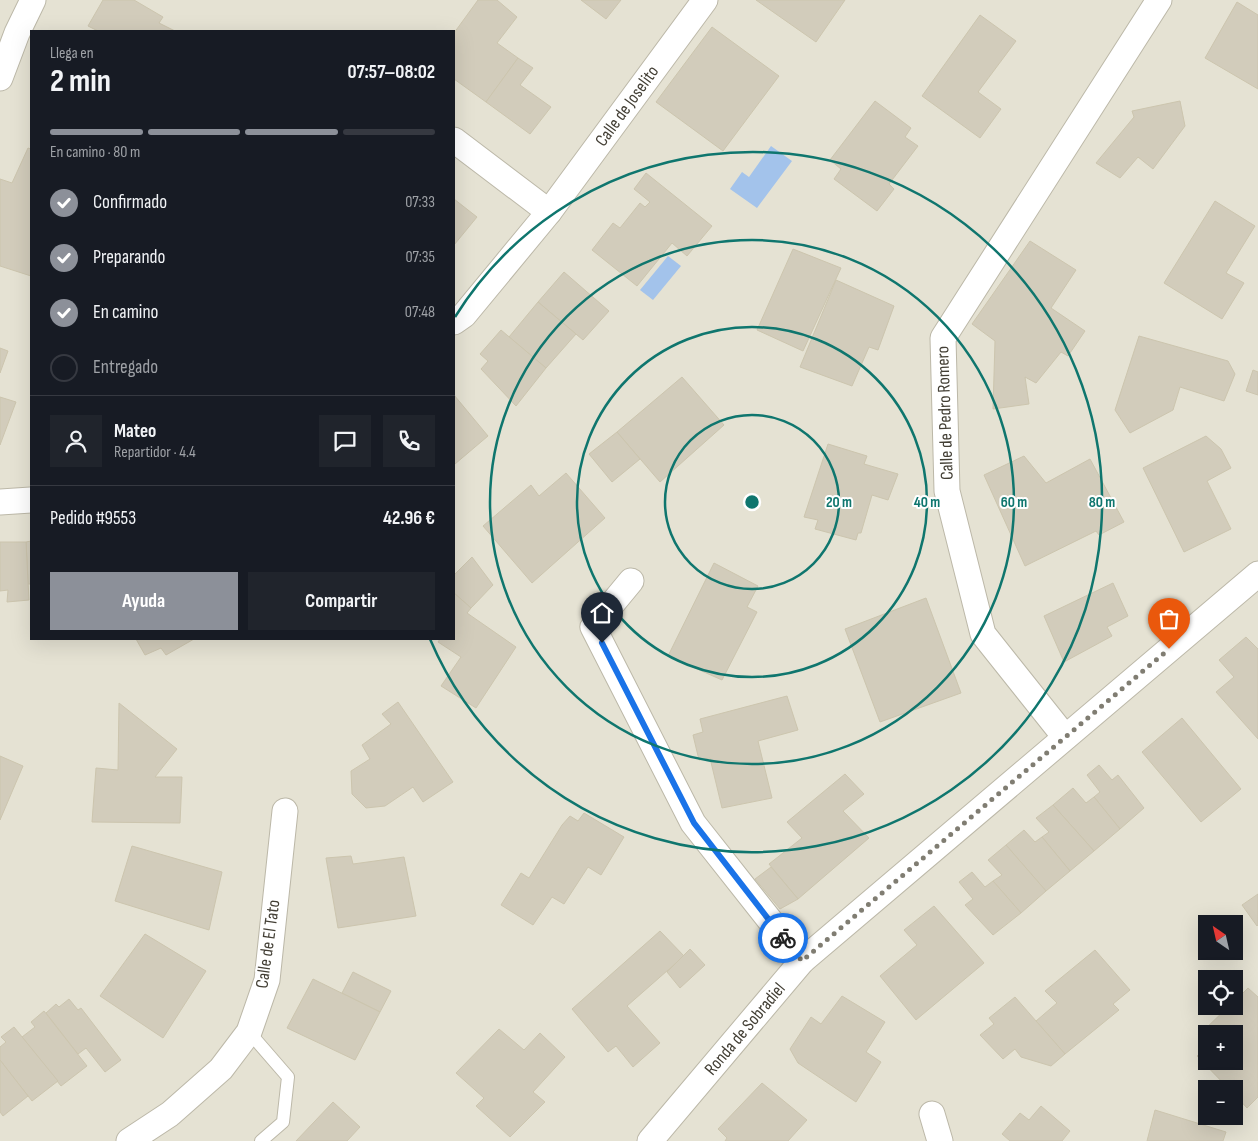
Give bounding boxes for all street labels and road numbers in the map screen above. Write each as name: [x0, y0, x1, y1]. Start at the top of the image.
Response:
street label: Calle de Joselito: [591, 62, 663, 150]
street label: Calle de Pedro Romero: [932, 346, 958, 480]
street label: Calle de El Tato: [251, 898, 285, 990]
street label: Ronda de Sobradiel: [700, 979, 790, 1079]

